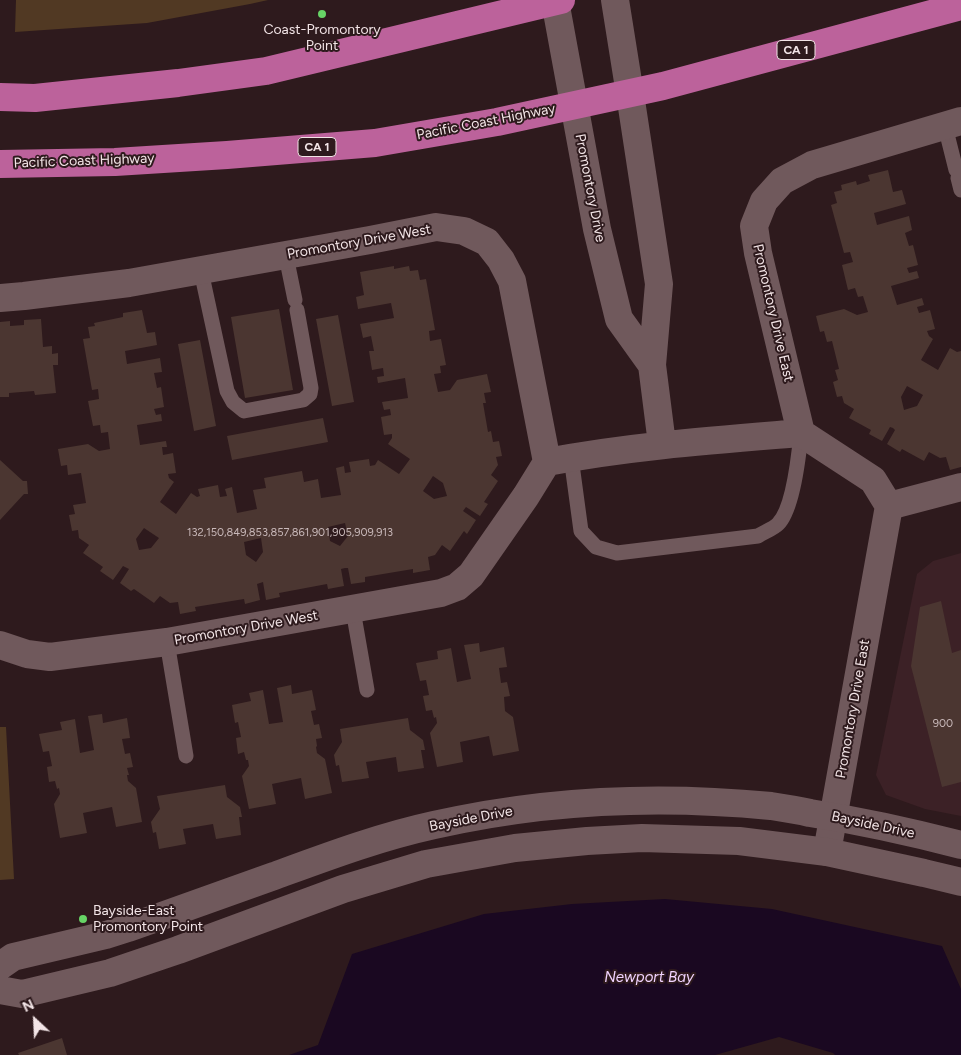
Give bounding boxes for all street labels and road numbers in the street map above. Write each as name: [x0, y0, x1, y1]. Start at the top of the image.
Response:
road number: CA 1: [777, 40, 815, 60]
street label: Pacific Coast Highway: [415, 100, 557, 144]
street label: Promontory Drive: [571, 132, 609, 244]
road number: CA 1: [298, 138, 336, 156]
street label: Pacific Coast Highway: [13, 150, 155, 172]
street label: Promontory Drive West: [286, 221, 432, 263]
street label: Promontory Drive East: [749, 243, 797, 383]
street label: Promontory Drive West: [173, 607, 319, 649]
street label: Promontory Drive East: [833, 638, 873, 780]
street label: Bayside Drive: [428, 803, 514, 835]
street label: Bayside Drive: [830, 808, 916, 842]

